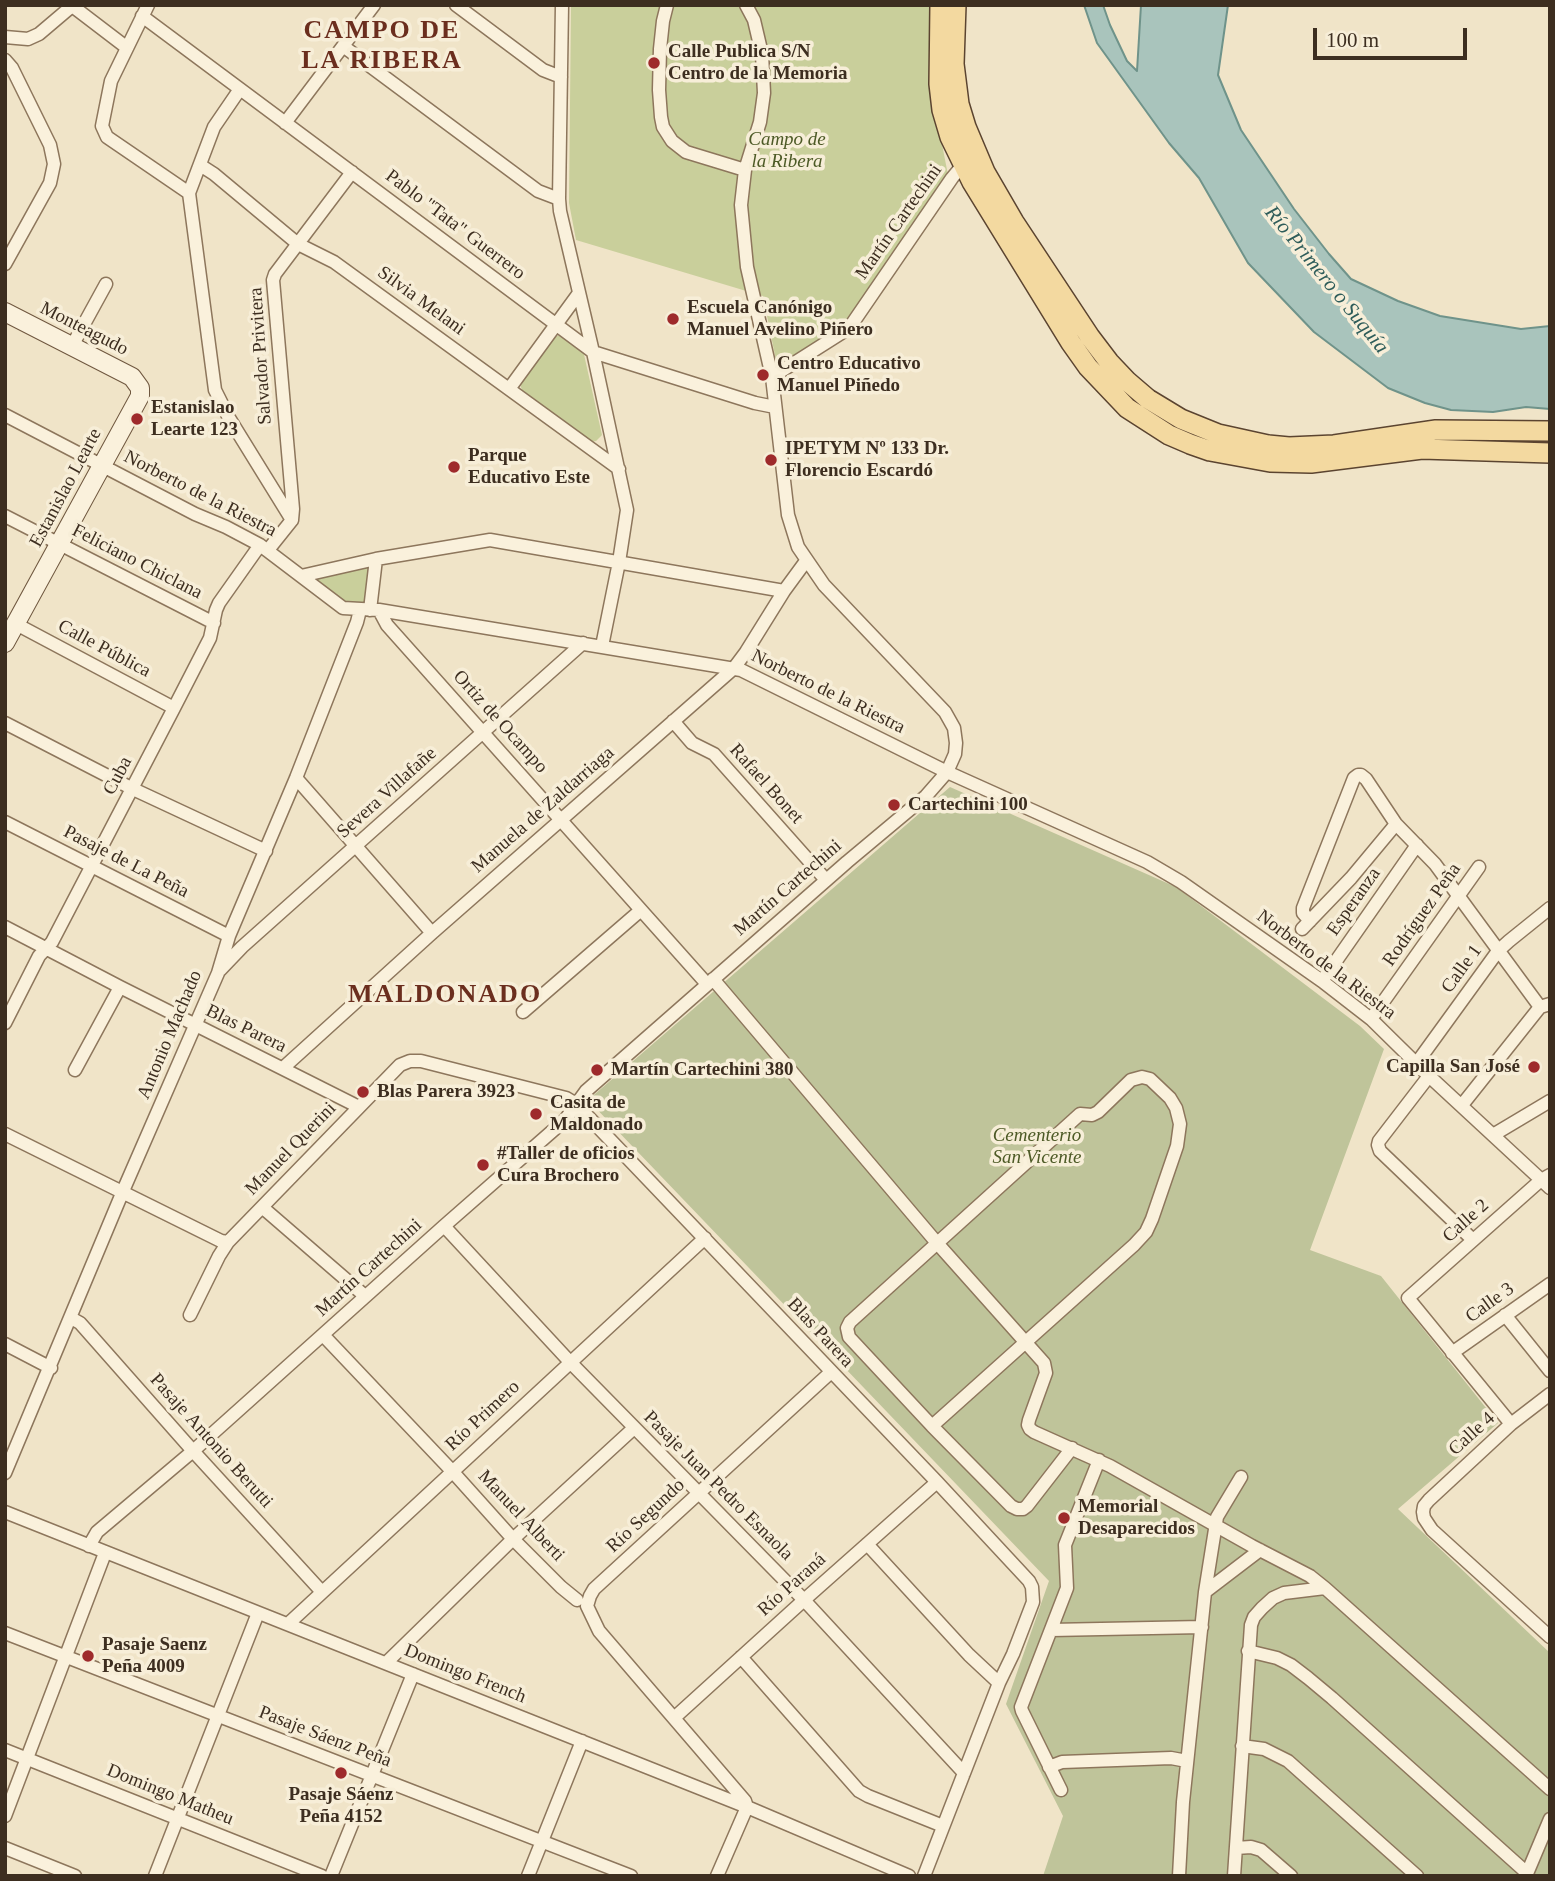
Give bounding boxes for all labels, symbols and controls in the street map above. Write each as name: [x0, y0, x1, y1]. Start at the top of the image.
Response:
scale bar: [1317, 14, 1471, 58]
district label: CAMPO DE LA RIBERA: [302, 15, 462, 76]
text: 100 m: [1326, 28, 1379, 52]
place label: Calle Publica S/N Centro de la Memoria: [668, 41, 848, 85]
marker: Calle Publica S/N Centro de la Memoria: [646, 55, 662, 71]
park label: Campo de la Ribera: [748, 129, 826, 173]
street label: Martín Cartechini: [851, 160, 947, 284]
street label: Pablo "Tata" Guerrero: [381, 165, 529, 285]
water label: Río Primero o Suquía: [1259, 201, 1393, 359]
street label: Silvia Melani: [373, 262, 469, 340]
street label: Salvador Privitera: [245, 287, 277, 425]
street label: Monteagudo: [36, 297, 132, 361]
place label: Escuela Canónigo Manuel Avelino Piñero: [687, 297, 873, 341]
marker: Escuela Canónigo Manuel Avelino Piñero: [665, 311, 681, 327]
place label: Centro Educativo Manuel Piñedo: [777, 353, 921, 397]
marker: Centro Educativo Manuel Piñedo: [755, 367, 771, 383]
place label: Estanislao Learte 123: [151, 397, 238, 441]
marker: Estanislao Learte 123: [129, 411, 145, 427]
street label: Estanislao Learte: [25, 425, 107, 551]
place label: IPETYM Nº 133 Dr. Florencio Escardó: [785, 438, 949, 482]
place label: Parque Educativo Este: [468, 445, 590, 489]
street label: Norberto de la Riestra: [120, 446, 280, 542]
marker: IPETYM Nº 133 Dr. Florencio Escardó: [763, 452, 779, 468]
marker: Parque Educativo Este: [446, 459, 462, 475]
street label: Feliciano Chiclana: [68, 519, 206, 605]
street label: Calle Pública: [54, 615, 154, 683]
street label: Norberto de la Riestra: [747, 645, 909, 739]
street label: Ortiz de Ocampo: [448, 666, 552, 778]
street label: Rafael Bonet: [724, 739, 808, 829]
street label: Severa Villafañe: [333, 742, 441, 844]
street label: Manuela de Zaldarriaga: [467, 742, 619, 878]
street label: Cuba: [99, 753, 137, 799]
place label: Cartechini 100: [908, 794, 1028, 816]
marker: Cartechini 100: [886, 797, 902, 813]
street label: Pasaje de La Peña: [59, 821, 193, 903]
street label: Martín Cartechini: [729, 835, 847, 941]
street label: Rodríguez Peña: [1378, 859, 1466, 971]
street label: Esperanza: [1322, 863, 1386, 941]
street label: Norberto de la Riestra: [1252, 905, 1400, 1025]
street label: Calle 1: [1437, 940, 1487, 998]
street label: Antonio Machado: [133, 967, 207, 1103]
district label: MALDONADO: [349, 979, 541, 1011]
street label: Blas Parera: [202, 1000, 290, 1058]
place label: Capilla San José: [1386, 1056, 1520, 1078]
place label: Martín Cartechini 380: [611, 1059, 794, 1081]
marker: Capilla San José: [1526, 1059, 1542, 1075]
marker: Martín Cartechini 380: [589, 1062, 605, 1078]
place label: Blas Parera 3923: [377, 1081, 515, 1103]
marker: Blas Parera 3923: [355, 1084, 371, 1100]
place label: Casita de Maldonado: [550, 1092, 643, 1136]
street label: Manuel Querini: [241, 1098, 341, 1200]
marker: Casita de Maldonado: [528, 1106, 544, 1122]
park label: Cementerio San Vicente: [993, 1125, 1081, 1169]
place label: #Taller de oficios Cura Brochero: [497, 1143, 635, 1187]
marker: #Taller de oficios Cura Brochero: [475, 1157, 491, 1173]
street label: Calle 2: [1438, 1194, 1494, 1248]
street label: Martín Cartechini: [311, 1214, 427, 1322]
street label: Calle 3: [1461, 1278, 1519, 1328]
street label: Blas Parera: [782, 1293, 858, 1373]
street label: Pasaje Antonio Berutti: [145, 1369, 277, 1513]
street label: Río Primero: [441, 1376, 525, 1456]
street label: Pasaje Juan Pedro Esnaola: [638, 1406, 798, 1566]
street label: Calle 4: [1444, 1407, 1500, 1461]
street label: Manuel Alberti: [473, 1466, 569, 1566]
street label: Río Segundo: [602, 1474, 690, 1558]
place label: Memorial Desaparecidos: [1078, 1496, 1195, 1540]
marker: Memorial Desaparecidos: [1056, 1510, 1072, 1526]
street label: Río Paraná: [753, 1548, 831, 1622]
place label: Pasaje Saenz Peña 4009: [102, 1634, 207, 1678]
street label: Domingo French: [401, 1639, 529, 1709]
marker: Pasaje Saenz Peña 4009: [80, 1648, 96, 1664]
street label: Pasaje Sáenz Peña: [255, 1701, 395, 1773]
street label: Domingo Matheu: [103, 1759, 237, 1831]
marker: Pasaje Sáenz Peña 4152: [333, 1765, 349, 1781]
place label: Pasaje Sáenz Peña 4152: [288, 1784, 394, 1828]

